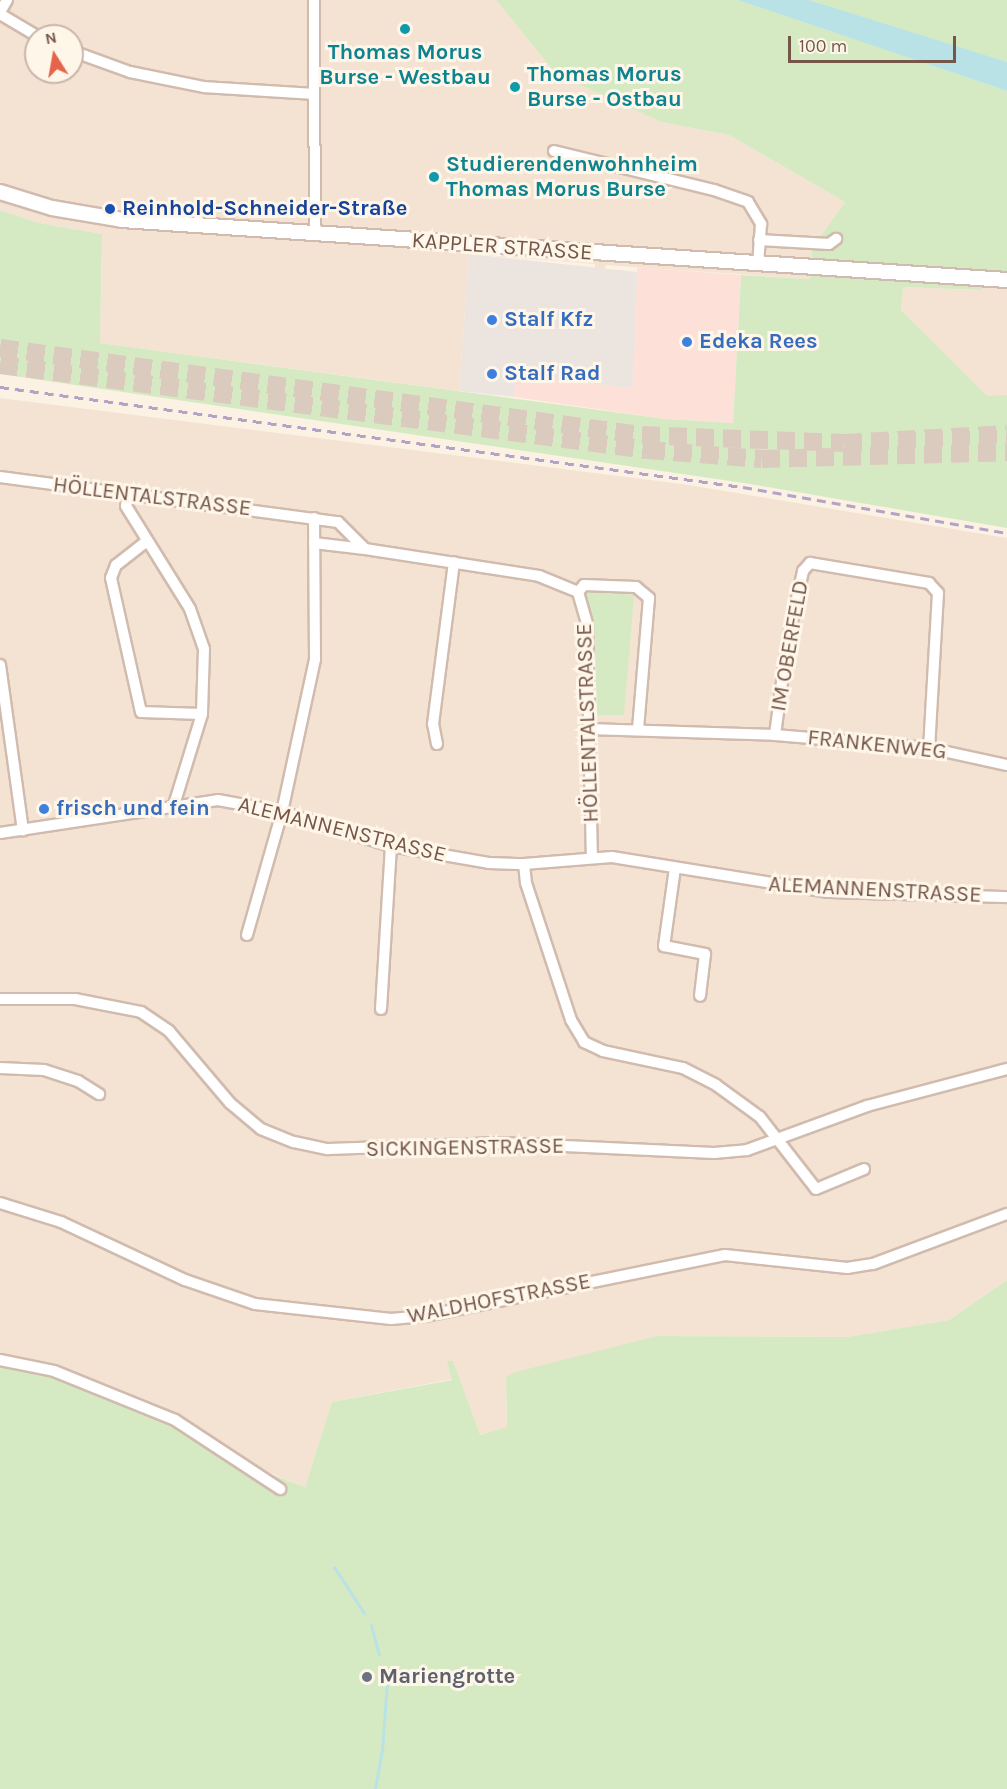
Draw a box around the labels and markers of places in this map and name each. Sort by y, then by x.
marker: Thomas Morus Burse - Westbau [398,22,412,36]
place label: Thomas Morus Burse - Westbau [319,39,491,90]
place label: Thomas Morus Burse - Ostbau [527,61,682,112]
marker: Thomas Morus Burse - Ostbau [508,80,522,94]
place label: Studierendenwohnheim Thomas Morus Burse [446,151,698,202]
marker: Studierendenwohnheim Thomas Morus Burse [427,170,441,184]
place label: Reinhold-Schneider-Straße [122,196,407,222]
marker: Reinhold-Schneider-Straße [103,202,117,216]
place label: Stalf Kfz [504,307,593,333]
marker: Stalf Kfz [485,313,499,327]
place label: Edeka Rees [699,329,818,355]
marker: Edeka Rees [680,335,694,349]
place label: Stalf Rad [504,361,600,387]
marker: Stalf Rad [485,367,499,381]
place label: frisch und fein [56,796,210,822]
marker: frisch und fein [37,802,51,816]
place label: Mariengrotte [379,1664,515,1690]
marker: Mariengrotte [360,1670,374,1684]

